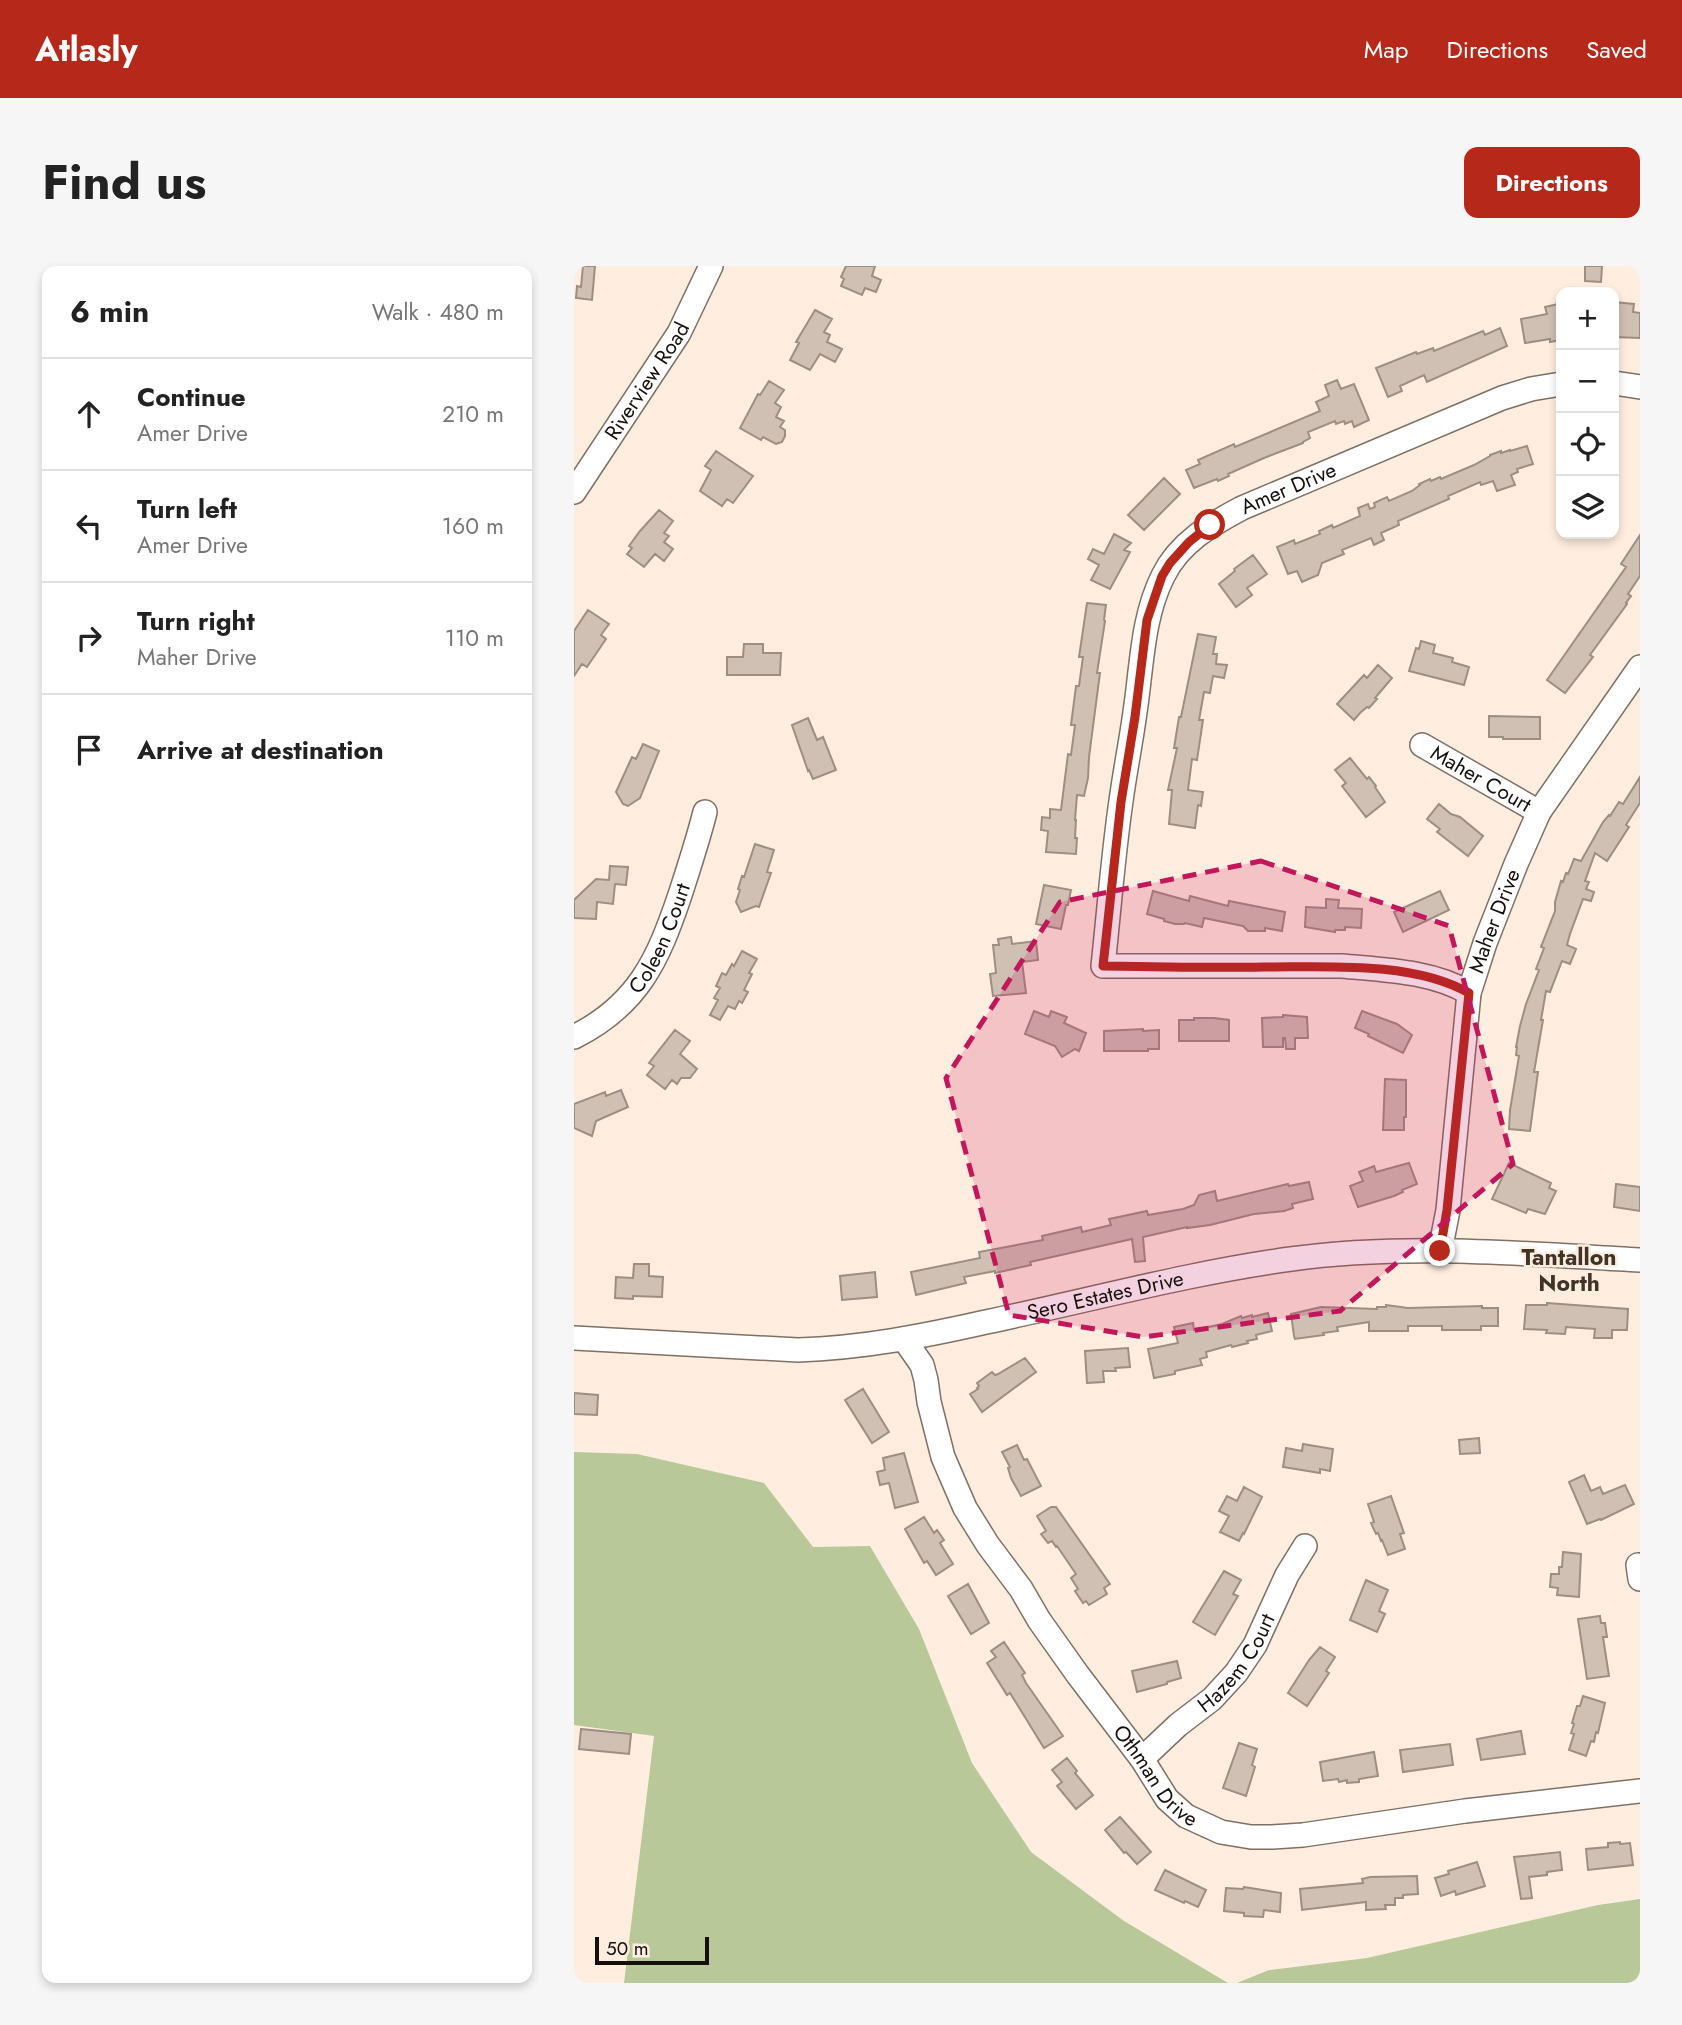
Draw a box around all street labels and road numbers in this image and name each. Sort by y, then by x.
street label: Riverview Road [597,317,697,446]
street label: Amer Drive [1236,455,1341,522]
street label: Maher Court [1425,738,1537,820]
street label: Maher Drive [1461,864,1528,977]
street label: Coleen Court [621,879,698,1000]
street label: Sero Estates Drive [1024,1263,1187,1328]
street label: Hazem Court [1191,1609,1282,1720]
street label: Othman Drive [1106,1718,1202,1834]

